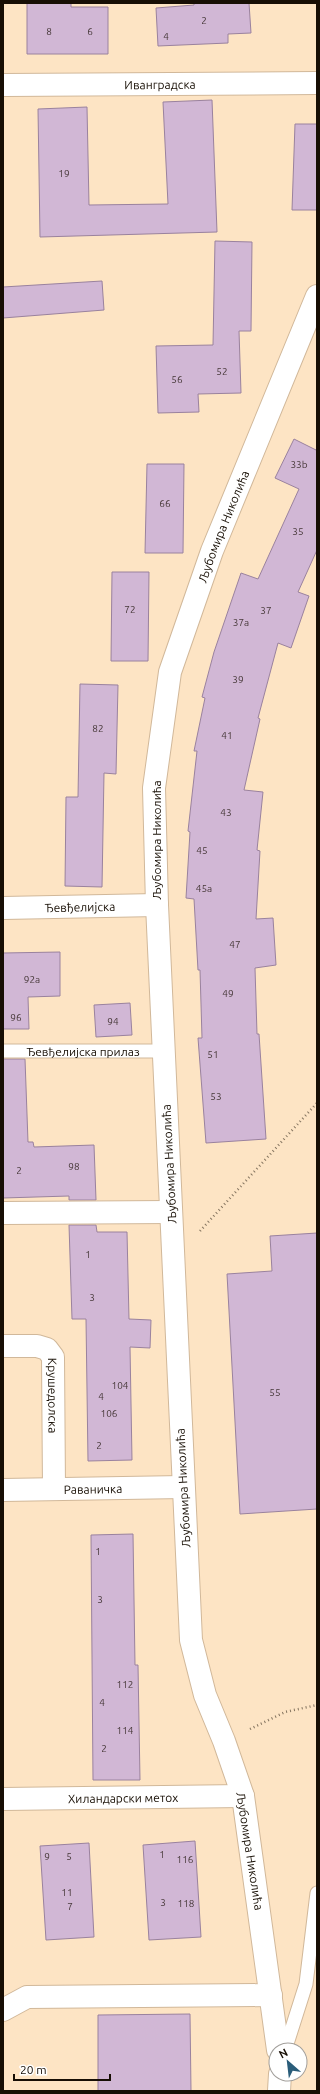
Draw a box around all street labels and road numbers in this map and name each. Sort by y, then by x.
street label: Иванградска [124,77,196,91]
street label: Љубомира Николића [195,468,251,584]
street label: Љубомира Николића [150,780,163,900]
street label: Ђевђелијска [45,899,115,914]
street label: Ђевђелијска прилаз [26,1045,140,1058]
street label: Љубомира Николића [159,1104,179,1224]
street label: Крушедолска [47,1358,60,1433]
street label: Љубомира Николића [173,1428,193,1548]
street label: Раваничка [63,1482,122,1495]
street label: Хиландарски метох [68,1790,178,1805]
street label: Љубомира Николића [234,1791,266,1911]

